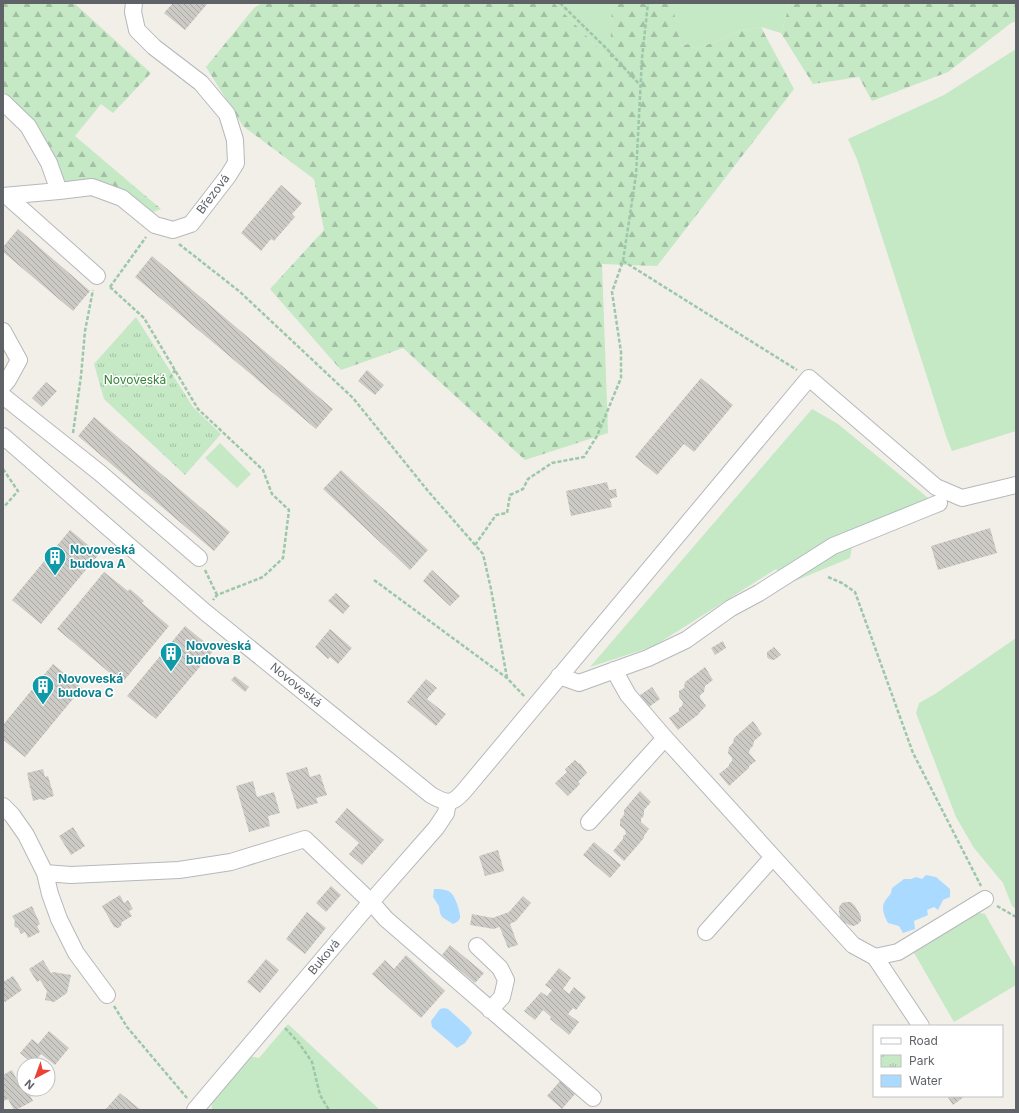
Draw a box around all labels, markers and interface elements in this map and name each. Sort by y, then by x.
street label: Březová [193,171,232,217]
park label: Novoveská [104,372,166,387]
place label: Novoveská budova A [70,542,135,571]
building icon: Novoveská budova A [42,544,68,577]
place label: Novoveská budova B [186,638,251,667]
building icon: Novoveská budova B [158,640,184,673]
street label: Novoveská [267,659,325,710]
place label: Novoveská budova C [58,671,123,700]
building icon: Novoveská budova C [30,673,56,706]
street label: Buková [304,936,343,977]
legend [873,1025,1003,1097]
text: Road [909,1033,938,1048]
text: Park [909,1053,935,1068]
north arrow [16,1057,56,1097]
text: Water [909,1073,943,1088]
text: N [22,1077,37,1093]

